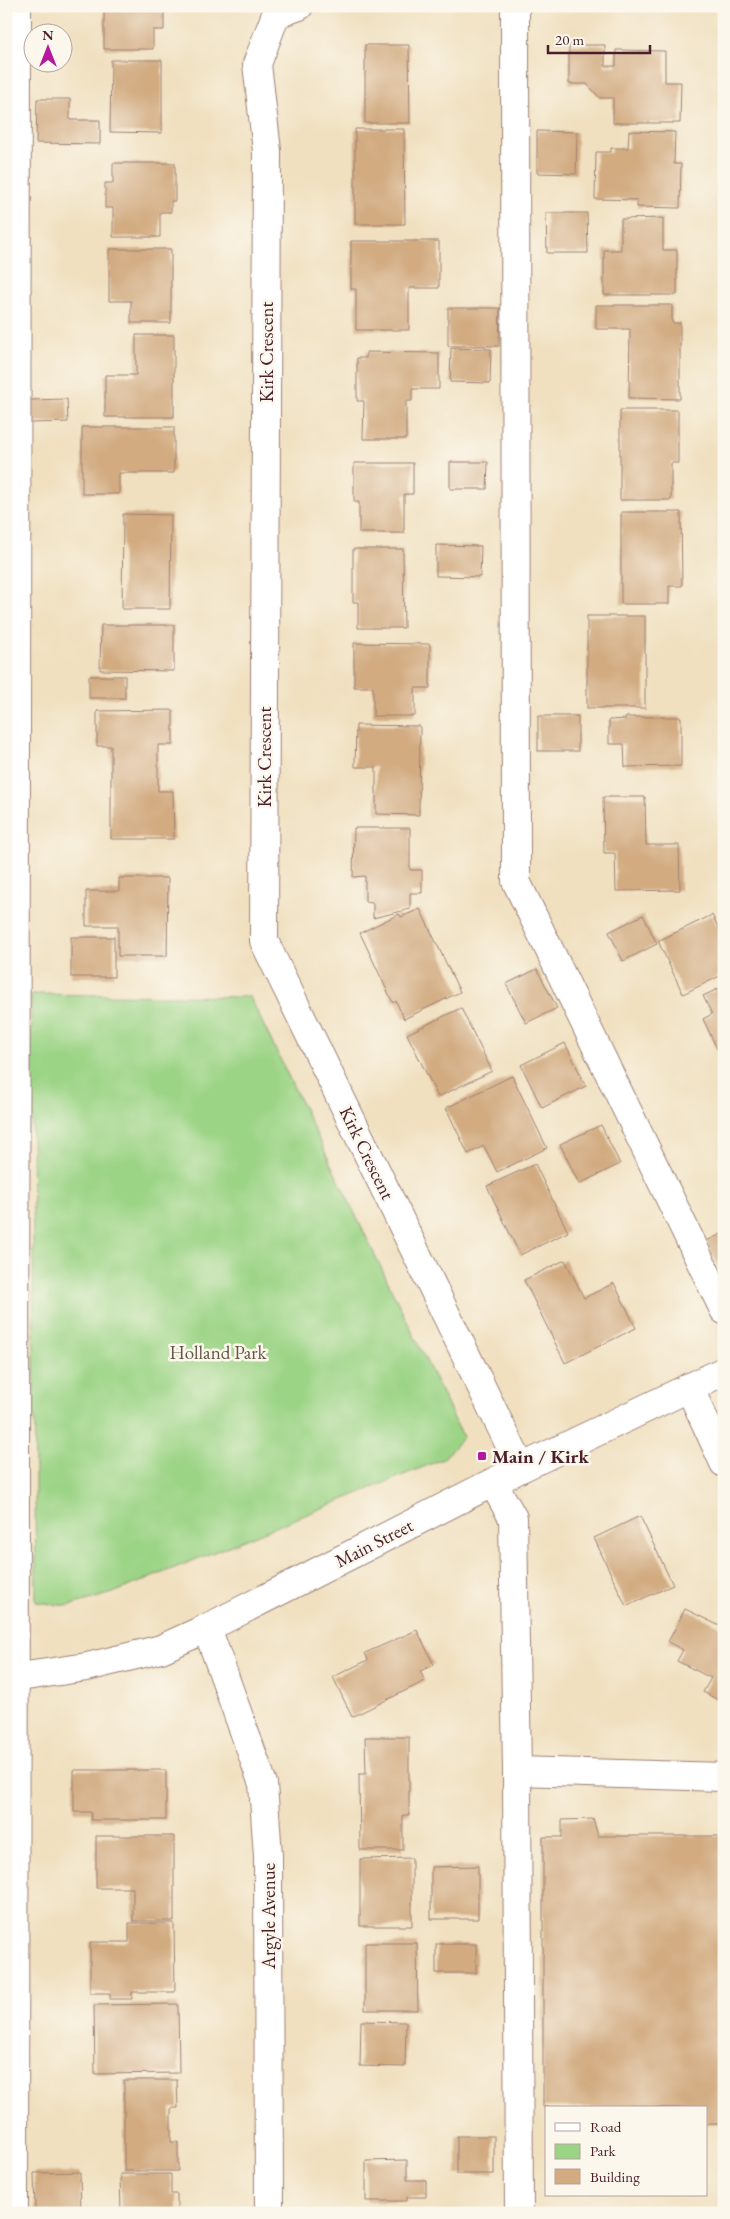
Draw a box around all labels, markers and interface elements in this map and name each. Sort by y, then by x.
north arrow [22,22,72,72]
scale bar [548,22,650,54]
text: N [42,26,54,44]
text: 20 m [555,30,584,49]
street label: Kirk Crescent [254,302,279,402]
street label: Kirk Crescent [252,707,277,807]
street label: Kirk Crescent [334,1102,400,1204]
park label: Holland Park [169,1340,268,1365]
place label: Main / Kirk [492,1444,589,1469]
marker: Main / Kirk [476,1450,488,1462]
street label: Main Street [331,1513,417,1573]
street label: Argyle Avenue [256,1863,281,1970]
legend [545,2106,708,2196]
text: Road [590,2117,622,2136]
text: Park [590,2141,617,2160]
text: Building [590,2167,640,2186]

